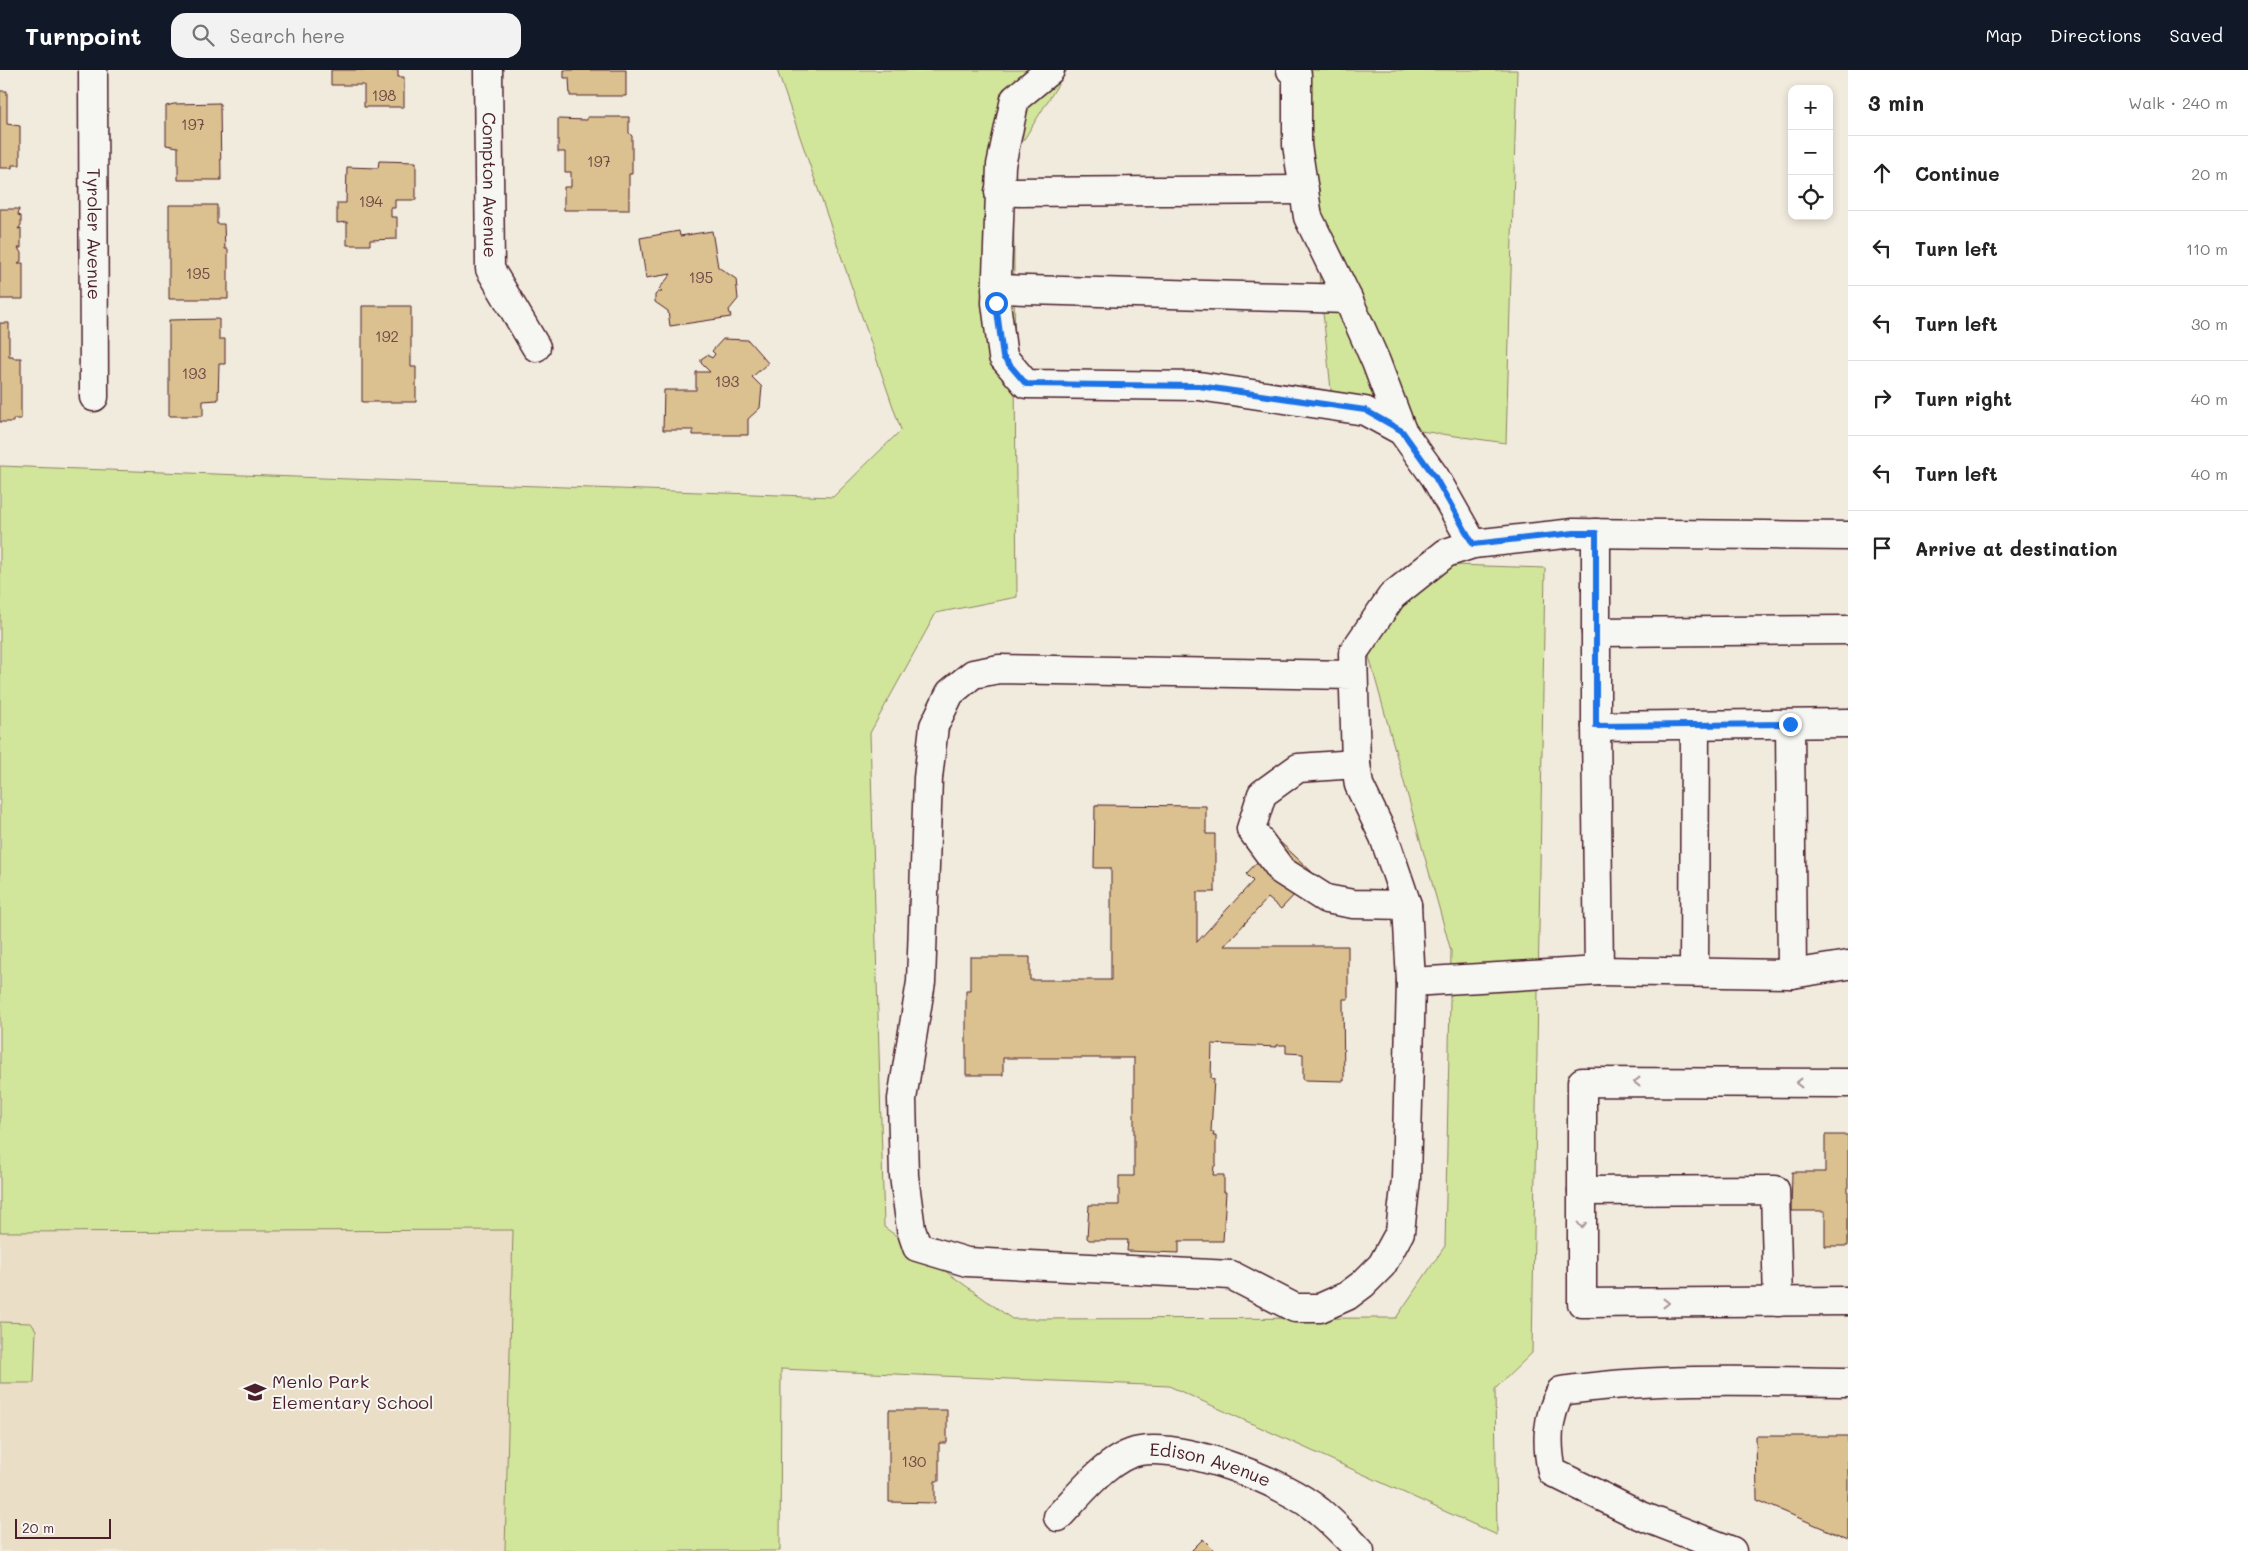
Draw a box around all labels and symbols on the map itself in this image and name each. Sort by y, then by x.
house number: 198 [372,85,396,105]
street label: Compton Avenue [477,112,503,258]
house number: 197 [181,114,205,134]
house number: 197 [587,151,611,171]
street label: Tyroler Avenue [82,168,107,300]
house number: 194 [359,191,383,211]
house number: 195 [186,263,210,283]
house number: 195 [689,267,713,287]
route start [985,292,1008,315]
house number: 192 [375,326,399,346]
house number: 193 [182,363,206,383]
house number: 193 [715,371,739,391]
route end [1779,713,1802,736]
one-way arrow [1633,1077,1640,1087]
one-way arrow [1795,1078,1803,1088]
one-way arrow [1577,1222,1587,1229]
one-way arrow [1662,1298,1670,1308]
place label: Menlo Park Elementary School [272,1369,434,1414]
school or university icon: Menlo Park Elementary School [242,1379,268,1405]
street label: Edison Avenue [1149,1437,1275,1492]
house number: 130 [902,1451,926,1471]
scale bar [15,1516,111,1539]

